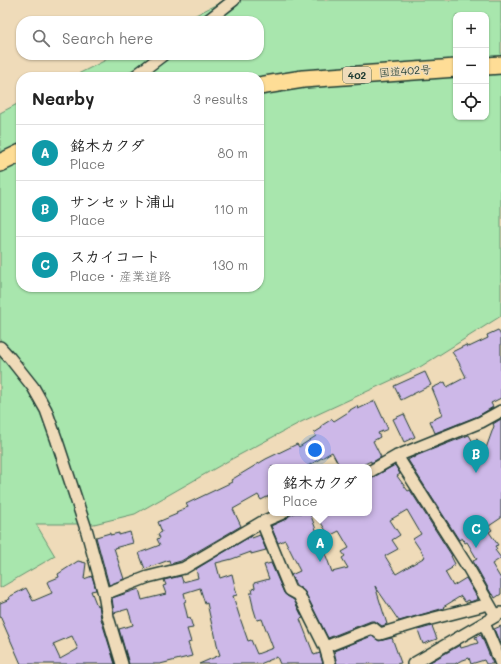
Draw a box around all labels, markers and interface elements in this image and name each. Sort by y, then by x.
map controls [453,12,489,120]
button: + [453,12,489,48]
search box [16,16,264,60]
icon: search [30,27,52,49]
text: Search here [62,28,153,48]
button: − [453,48,489,84]
street label: 国道402号 [378,61,432,80]
road number: 402 [343,67,371,83]
button: locate [453,84,489,120]
text: Nearby [32,87,94,109]
text: 3 results [193,90,248,107]
text: 銘木カクダ [70,135,145,155]
text: A [40,144,50,161]
text: 80 m [218,144,248,161]
text: Place [70,155,105,172]
text: サンセット浦山 [70,191,176,211]
text: B [41,200,49,217]
text: 110 m [214,200,248,217]
text: Place [70,211,105,228]
text: スカイコート [70,246,160,266]
text: C [40,256,50,273]
text: 130 m [212,256,248,273]
text: Place · 産業道路 [70,267,171,284]
your location [305,440,325,460]
pin: B [463,440,489,473]
popup [268,464,372,516]
text: 銘木カクダ [283,472,357,492]
text: Place [283,492,318,509]
pin: C [463,515,489,548]
pin: A [307,529,333,562]

